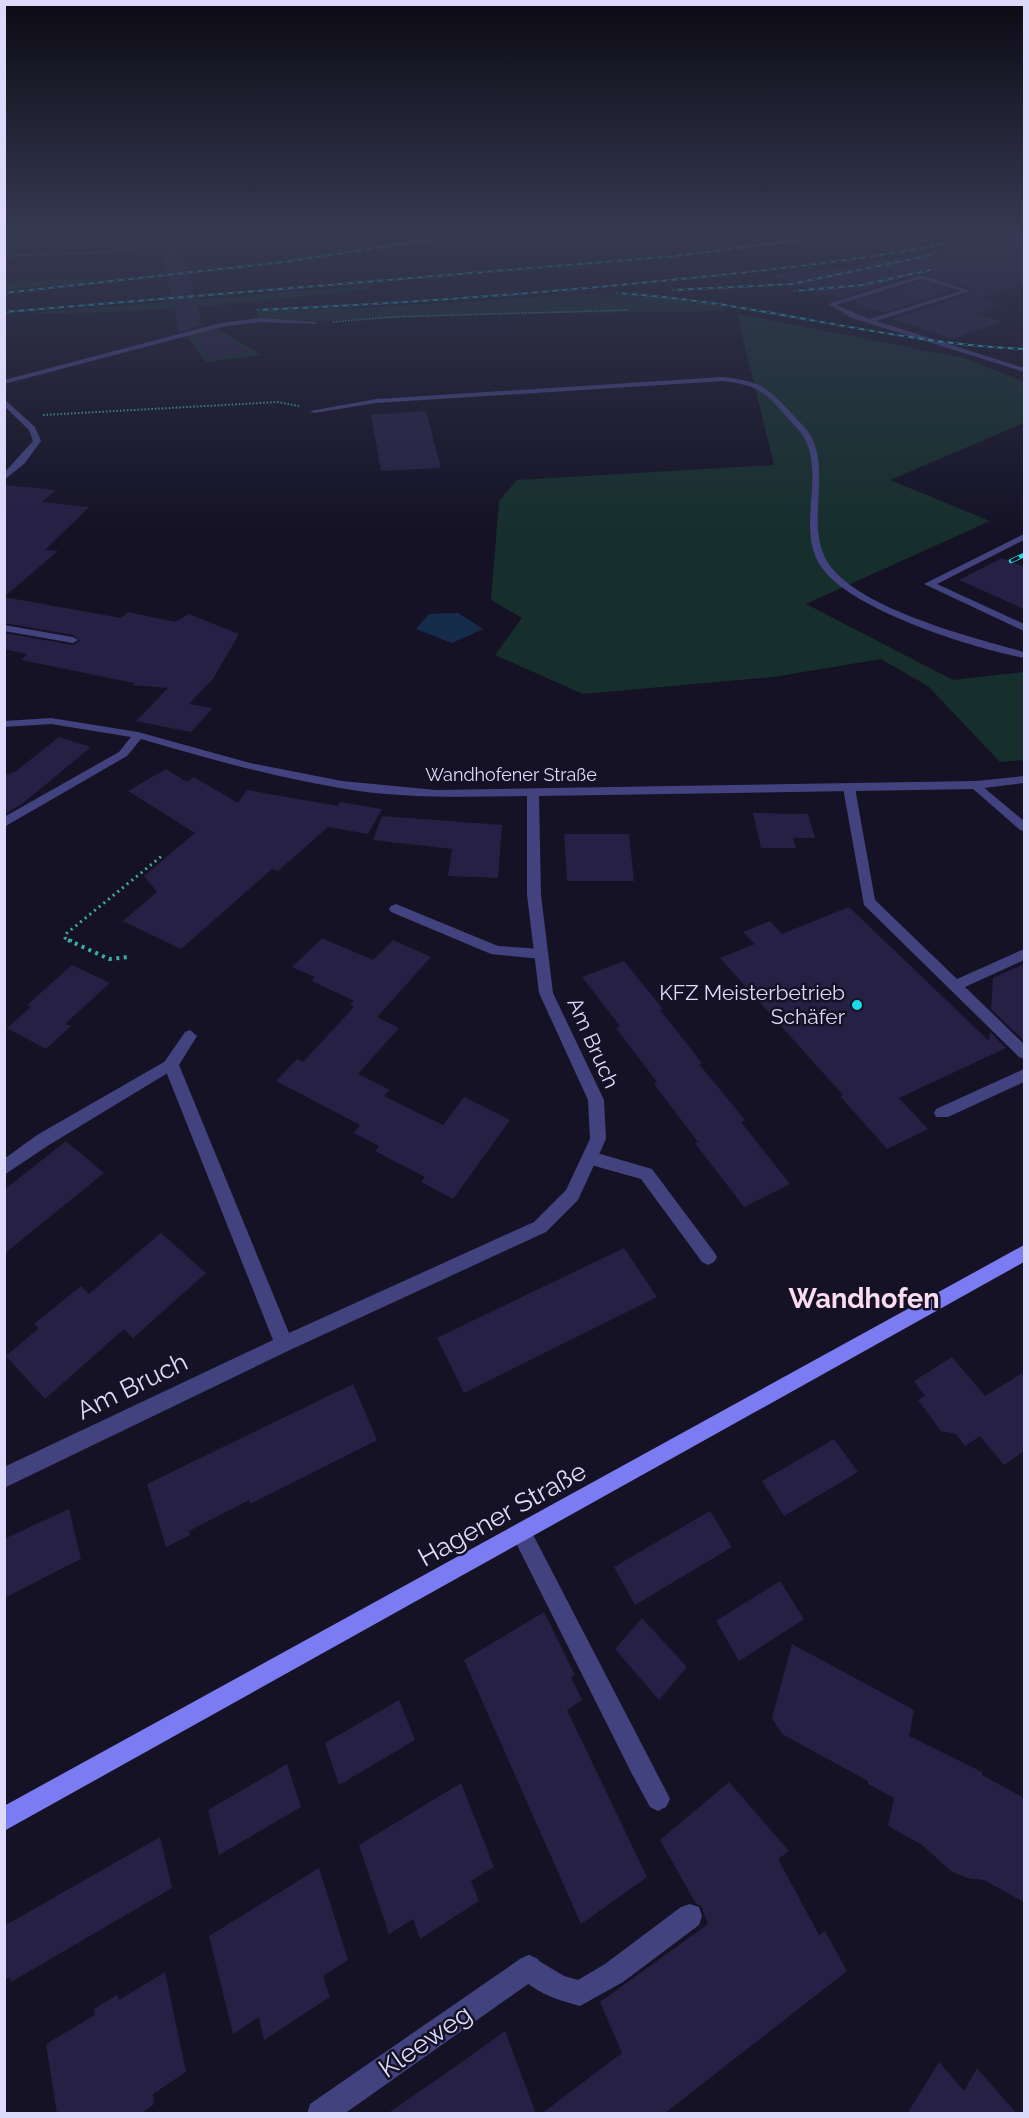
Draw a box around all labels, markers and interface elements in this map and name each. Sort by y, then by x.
street label: Wandhofener Straße [425,764,597,785]
place label: KFZ Meisterbetrieb Schäfer [659,980,846,1029]
street label: Am Bruch [562,994,624,1092]
marker: KFZ Meisterbetrieb Schäfer [850,998,864,1012]
district label: Wandhofen [789,1283,939,1314]
street label: Am Bruch [72,1346,192,1426]
street label: Hagener Straße [413,1455,591,1573]
street label: Kleeweg [373,1998,477,2084]

